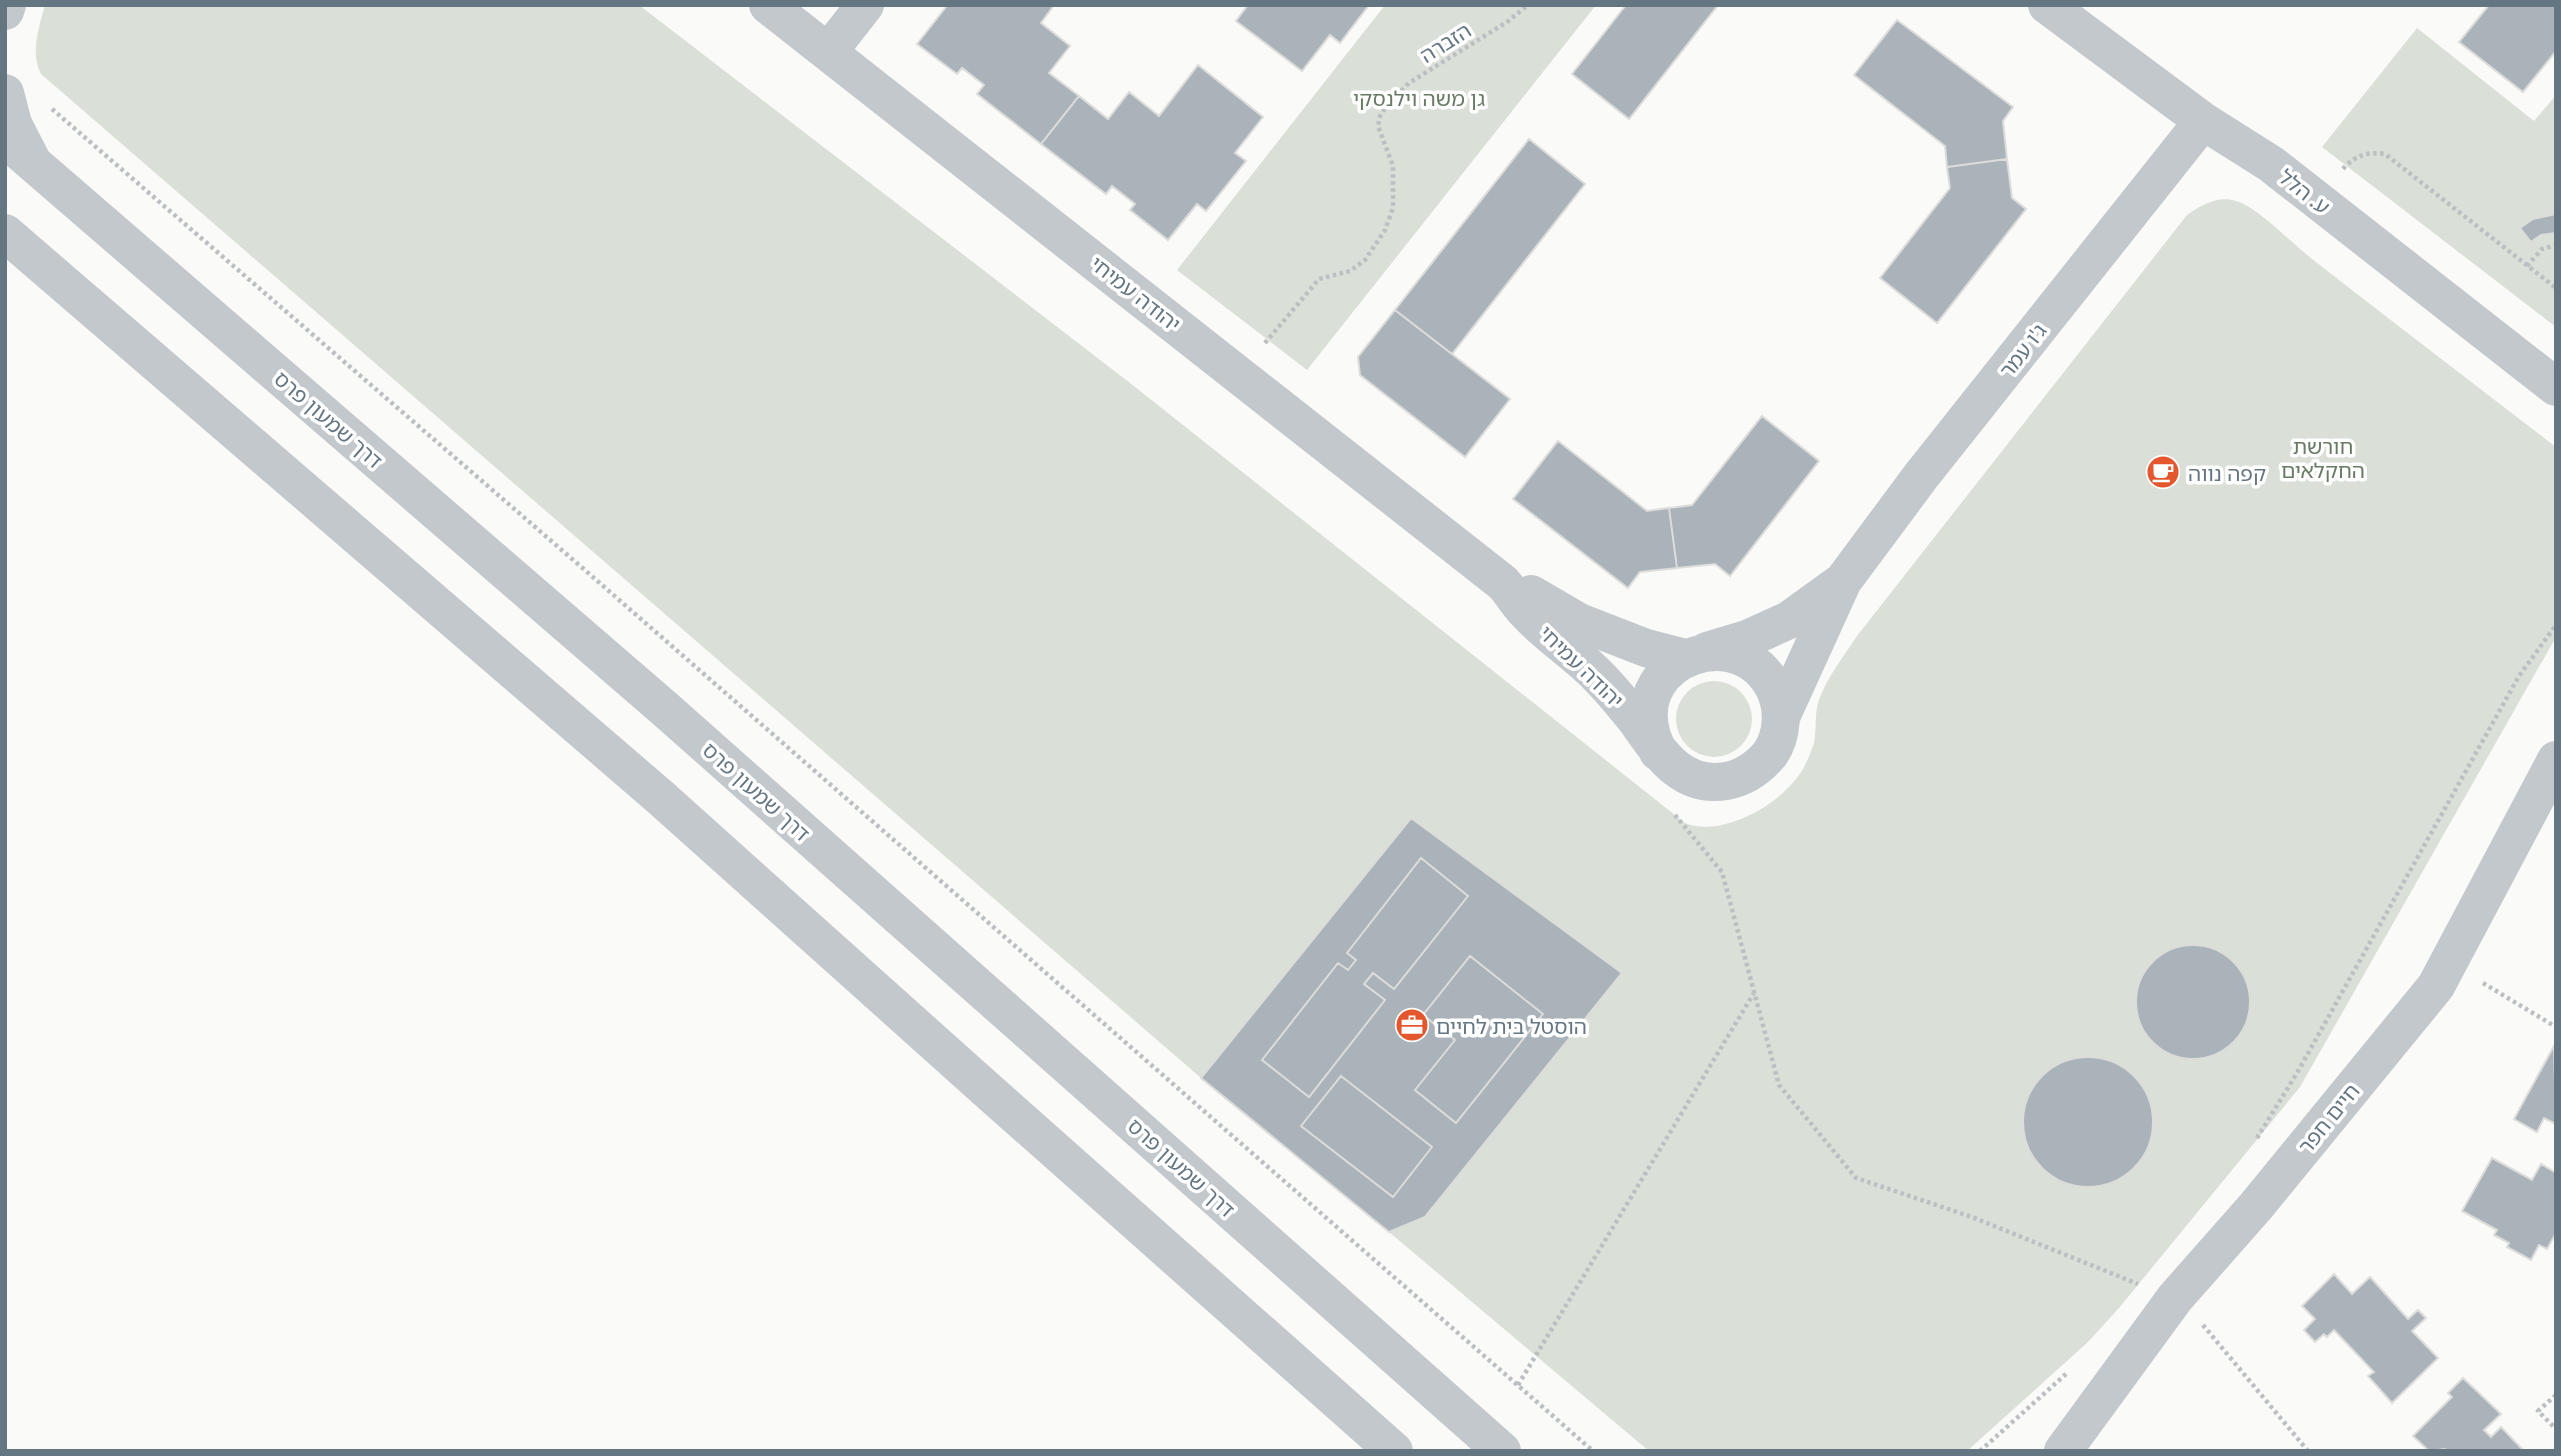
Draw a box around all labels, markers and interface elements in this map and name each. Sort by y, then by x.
street label: הזברה [1415,17,1475,67]
park label: גן משה וילנסקי [1353,85,1485,110]
street label: ע. הלל [2274,163,2336,219]
street label: יהודה עמיחי [1086,250,1186,336]
street label: ג'ו עמר [1993,318,2051,382]
street label: דרך שמעון פרס [270,365,388,473]
park label: חורשת החקלאים [2281,433,2365,482]
cafe icon: קפה נווה [2144,453,2182,491]
place label: קפה נווה [2188,460,2266,485]
street label: יהודה עמיחי [1535,620,1629,712]
street label: דרך שמעון פרס [698,736,816,846]
office icon: הוסטל בית לחיים [1393,1006,1431,1044]
place label: הוסטל בית לחיים [1436,1013,1587,1038]
street label: חיים חפר [2292,1078,2364,1158]
street label: דרך שמעון פרס [1123,1112,1241,1222]

